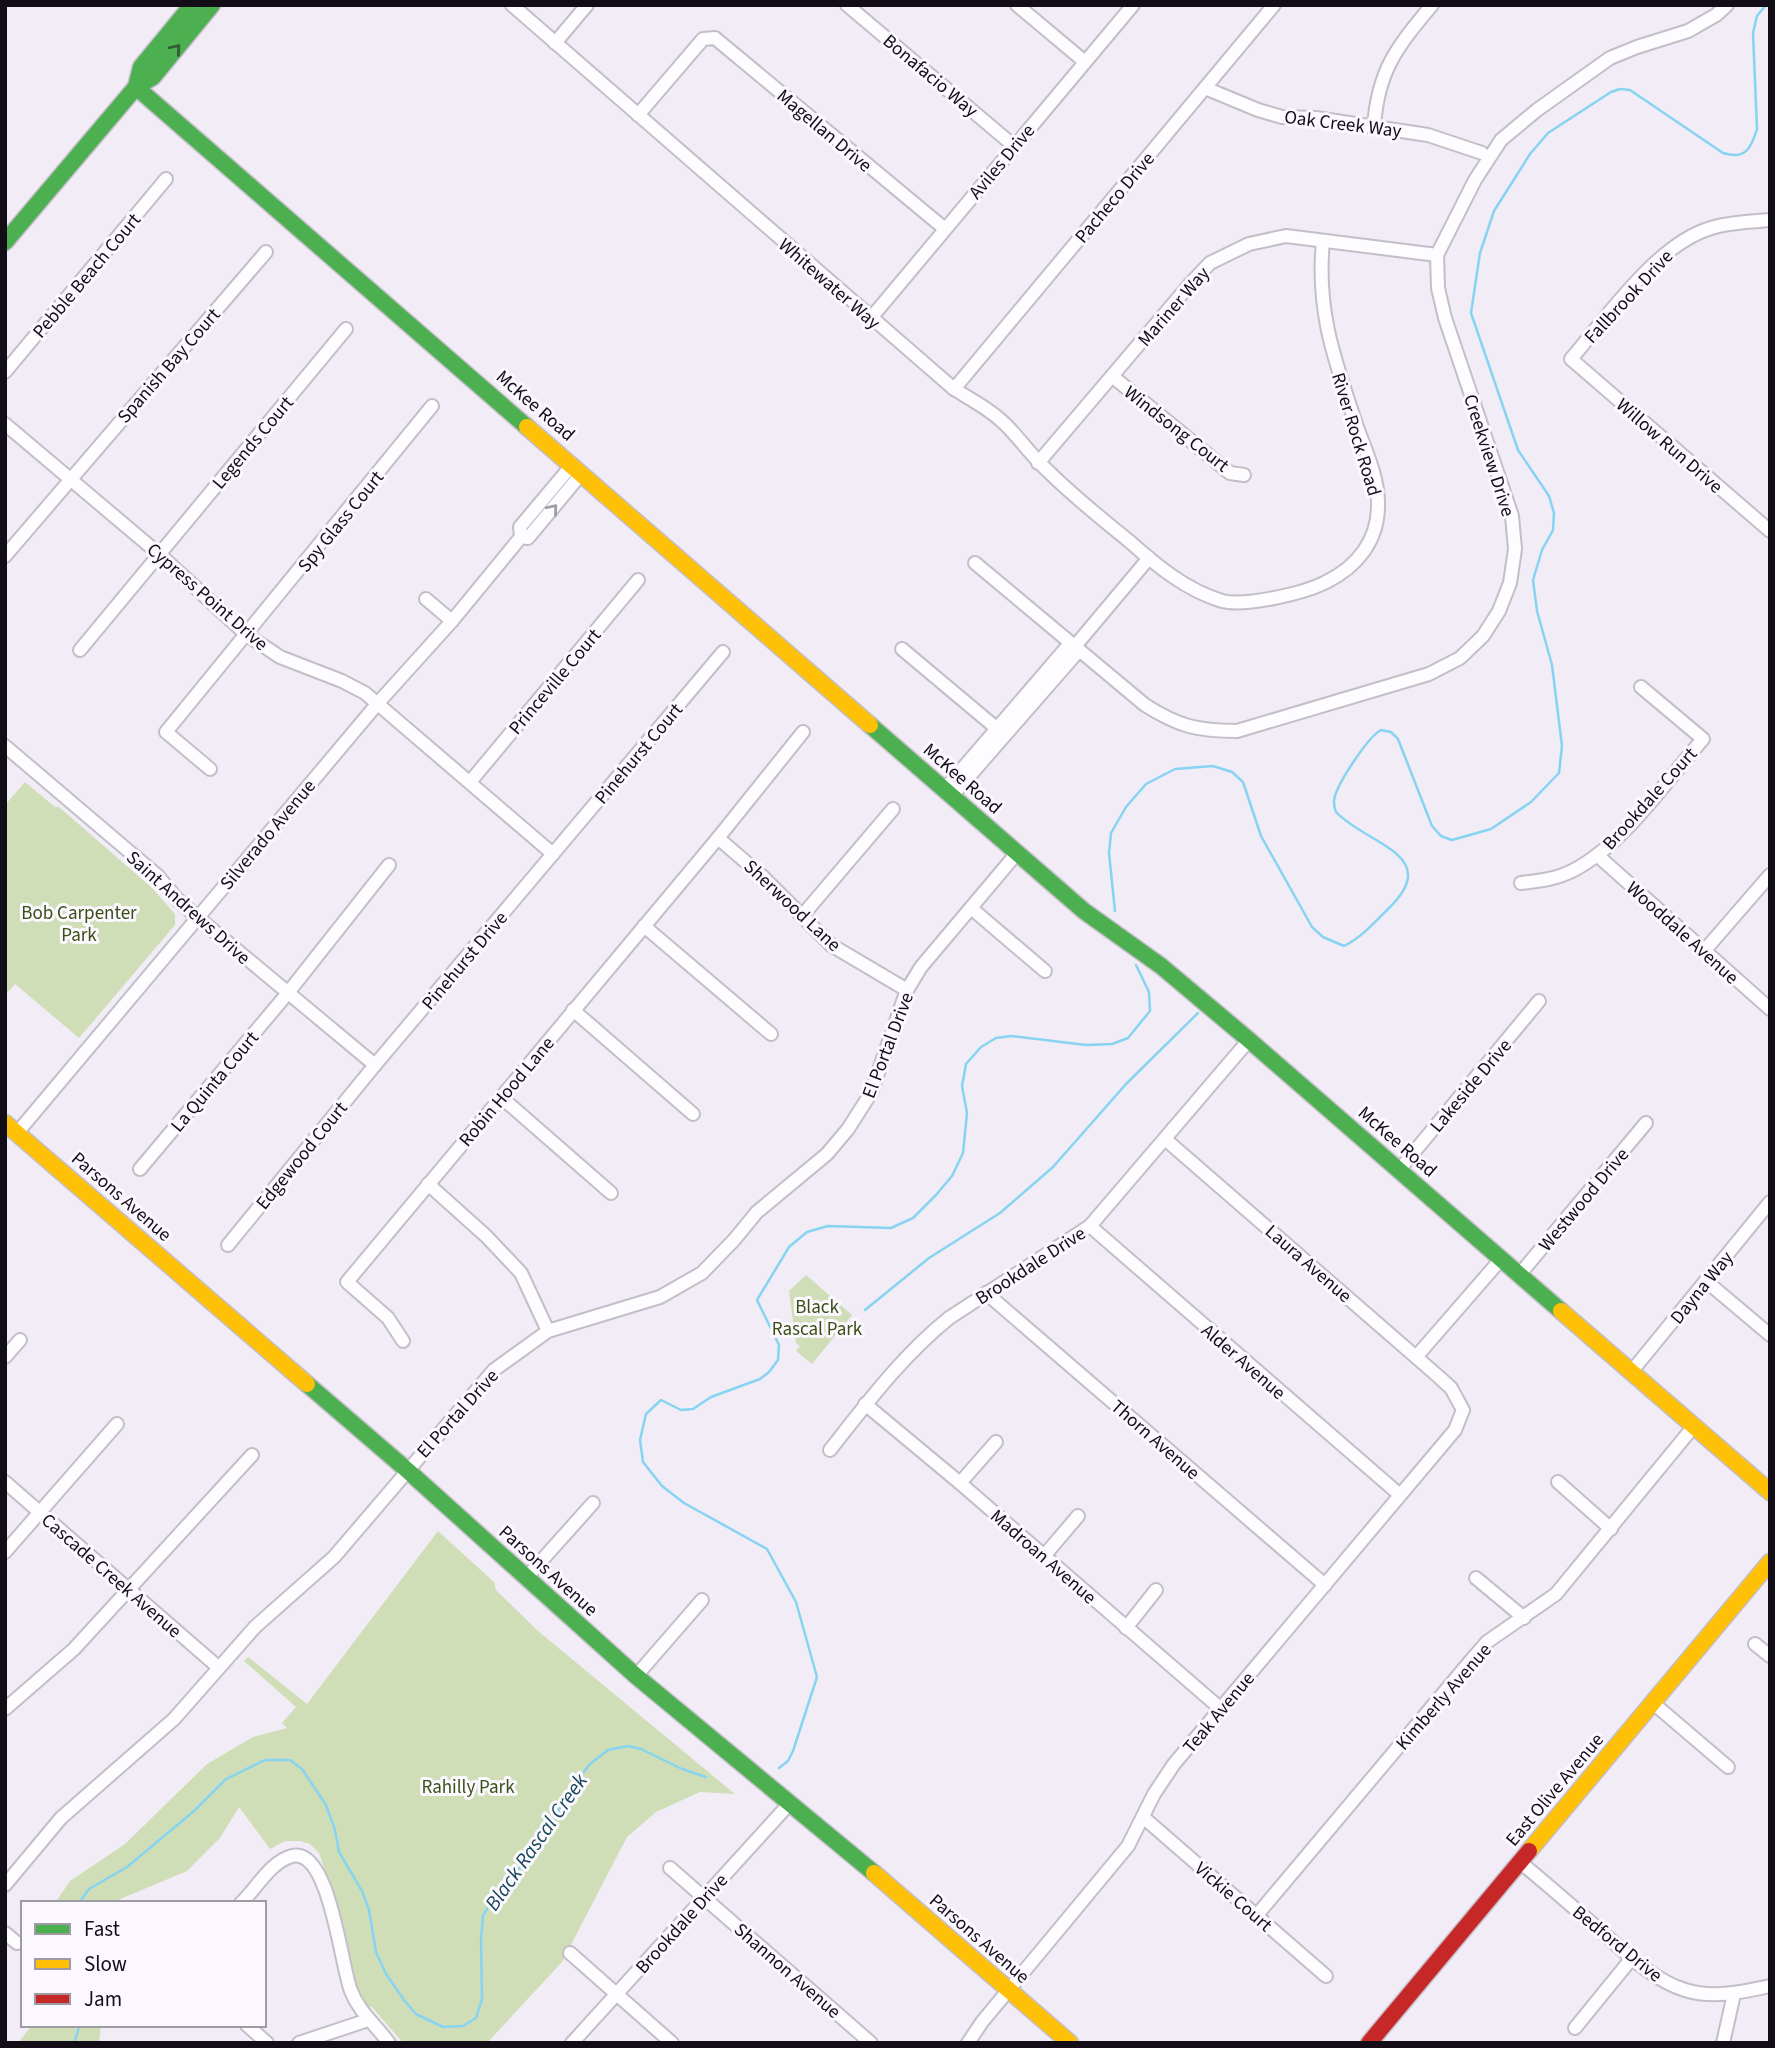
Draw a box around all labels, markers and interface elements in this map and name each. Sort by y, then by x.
street label: Bonafacio Way [877,28,984,124]
one-way arrow [168,44,181,56]
street label: Magellan Drive [771,83,877,179]
street label: Oak Creek Way [1283,104,1403,145]
street label: Aviles Drive [963,118,1042,205]
street label: Pacheco Drive [1069,147,1161,249]
street label: Pebble Beach Court [27,207,148,344]
street label: Whitewater Way [772,232,886,336]
street label: Fallbrook Drive [1578,244,1680,350]
street label: Mariner Way [1132,261,1217,353]
street label: Spanish Bay Court [111,302,227,430]
street label: McKee Road [490,364,580,448]
street label: River Rock Road [1324,369,1387,499]
street label: Windsong Court [1118,379,1235,479]
street label: Legends Court [206,390,301,495]
street label: Creekview Drive [1456,391,1521,520]
street label: Willow Run Drive [1610,392,1728,500]
street label: Spy Glass Court [292,465,391,578]
one-way arrow [545,504,557,517]
street label: Cypress Point Drive [141,537,273,657]
street label: Princeville Court [503,623,608,741]
street label: Pinehurst Court [589,697,690,810]
street label: McKee Road [917,737,1007,821]
street label: Brookdale Court [1597,741,1704,856]
street label: Silverado Avenue [214,774,322,896]
street label: Saint Andrews Drive [120,845,256,971]
street label: Sherwood Lane [737,854,847,958]
street label: Wooddale Avenue [1620,875,1744,991]
park label: Bob Carpenter Park [21,900,137,949]
street label: Pinehurst Drive [416,906,515,1016]
street label: El Portal Drive [856,989,921,1102]
street label: La Quinta Court [165,1025,266,1138]
street label: Robin Hood Lane [453,1031,561,1153]
street label: Lakeside Drive [1424,1033,1518,1139]
street label: Edgewood Court [250,1096,355,1216]
street label: McKee Road [1352,1100,1442,1184]
street label: Westwood Drive [1533,1142,1636,1258]
street label: Parsons Avenue [65,1146,177,1248]
street label: Laura Avenue [1259,1219,1357,1309]
street label: Brookdale Drive [970,1220,1091,1312]
street label: Dayna Way [1664,1246,1740,1330]
park label: Black Rascal Park [772,1294,863,1343]
street label: Alder Avenue [1195,1318,1291,1406]
street label: El Portal Drive [411,1364,505,1464]
street label: Thorn Avenue [1105,1394,1205,1486]
street label: Madroan Avenue [984,1503,1102,1611]
street label: Cascade Creek Avenue [35,1508,187,1645]
street label: Parsons Avenue [493,1519,603,1623]
street label: Kimberly Avenue [1390,1638,1498,1756]
street label: Teak Avenue [1177,1666,1261,1760]
street label: East Olive Avenue [1500,1728,1611,1852]
water label: Black Rascal Creek [478,1767,595,1917]
park label: Rahilly Park [421,1774,515,1801]
street label: Vickie Court [1188,1856,1278,1939]
street label: Brookdale Drive [630,1868,735,1980]
street label: Parsons Avenue [923,1888,1035,1990]
street label: Bedford Drive [1566,1899,1668,1989]
legend [21,1901,266,2027]
text: Fast [84,1914,120,1944]
street label: Shannon Avenue [728,1917,846,2025]
text: Slow [84,1949,127,1979]
text: Jam [84,1984,122,2014]

